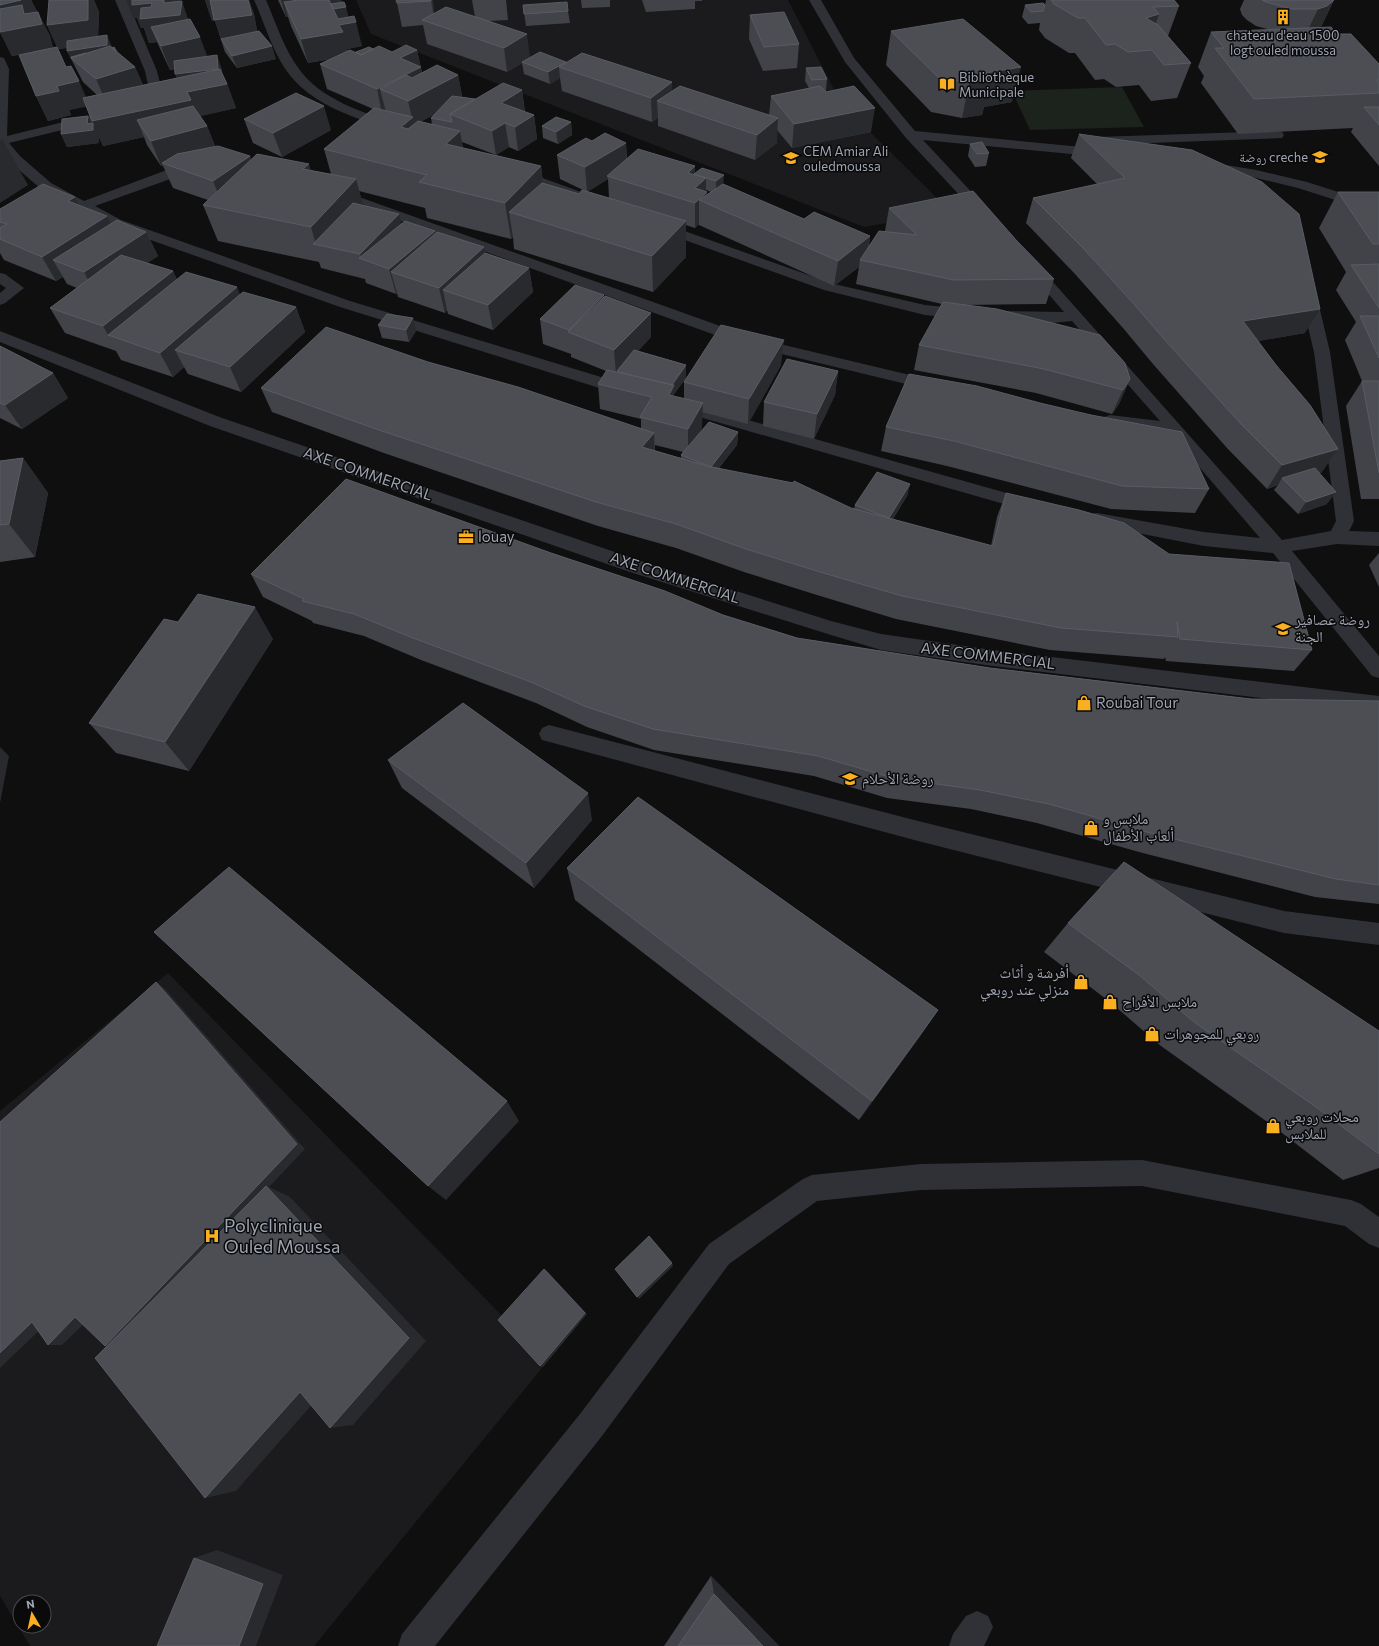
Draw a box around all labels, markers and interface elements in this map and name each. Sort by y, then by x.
building icon: chateau d'eau 1500 logt ouled moussa [1274,8,1292,26]
place label: chateau d'eau 1500 logt ouled moussa [1227,27,1339,58]
place label: Bibliothèque Municipale [959,69,1034,100]
library icon: Bibliothèque Municipale [938,75,956,93]
place label: CEM Amiar Ali ouledmoussa [803,143,888,174]
school or university icon: روضة creche [1311,148,1329,166]
school or university icon: CEM Amiar Ali ouledmoussa [782,149,800,167]
place label: روضة creche [1239,149,1308,166]
street label: AXE COMMERCIAL [301,443,436,504]
place label: louay [478,527,515,545]
office icon: louay [457,528,475,546]
street label: AXE COMMERCIAL [608,548,743,607]
place label: روضة عصافير الجنة [1294,610,1370,645]
school or university icon: روضة عصافير الجنة [1274,620,1292,638]
street label: AXE COMMERCIAL [920,638,1057,672]
place label: Roubai Tour [1096,693,1178,711]
shop icon: Roubai Tour [1075,694,1093,712]
place label: روضة الأحلام [862,769,934,789]
school or university icon: روضة الأحلام [841,770,859,788]
place label: ملابس و ألعاب الأطفال [1103,809,1174,846]
shop icon: ملابس و ألعاب الأطفال [1082,819,1100,837]
place label: أفرشة و أثاث منزلي عند روبعي [980,963,1069,1002]
shop icon: أفرشة و أثاث منزلي عند روبعي [1072,973,1090,991]
place label: ملابس الأفراح [1122,992,1197,1012]
shop icon: ملابس الأفراح [1101,993,1119,1011]
place label: روبعي للمجوهرات [1164,1024,1259,1046]
shop icon: روبعي للمجوهرات [1143,1025,1161,1043]
place label: محلات روبعي للملابس [1285,1107,1359,1144]
shop icon: محلات روبعي للملابس [1264,1117,1282,1135]
place label: Polyclinique Ouled Moussa [224,1214,340,1257]
hospital icon: Polyclinique Ouled Moussa [203,1227,221,1245]
north arrow [12,1594,52,1634]
text: N [25,1597,35,1611]

